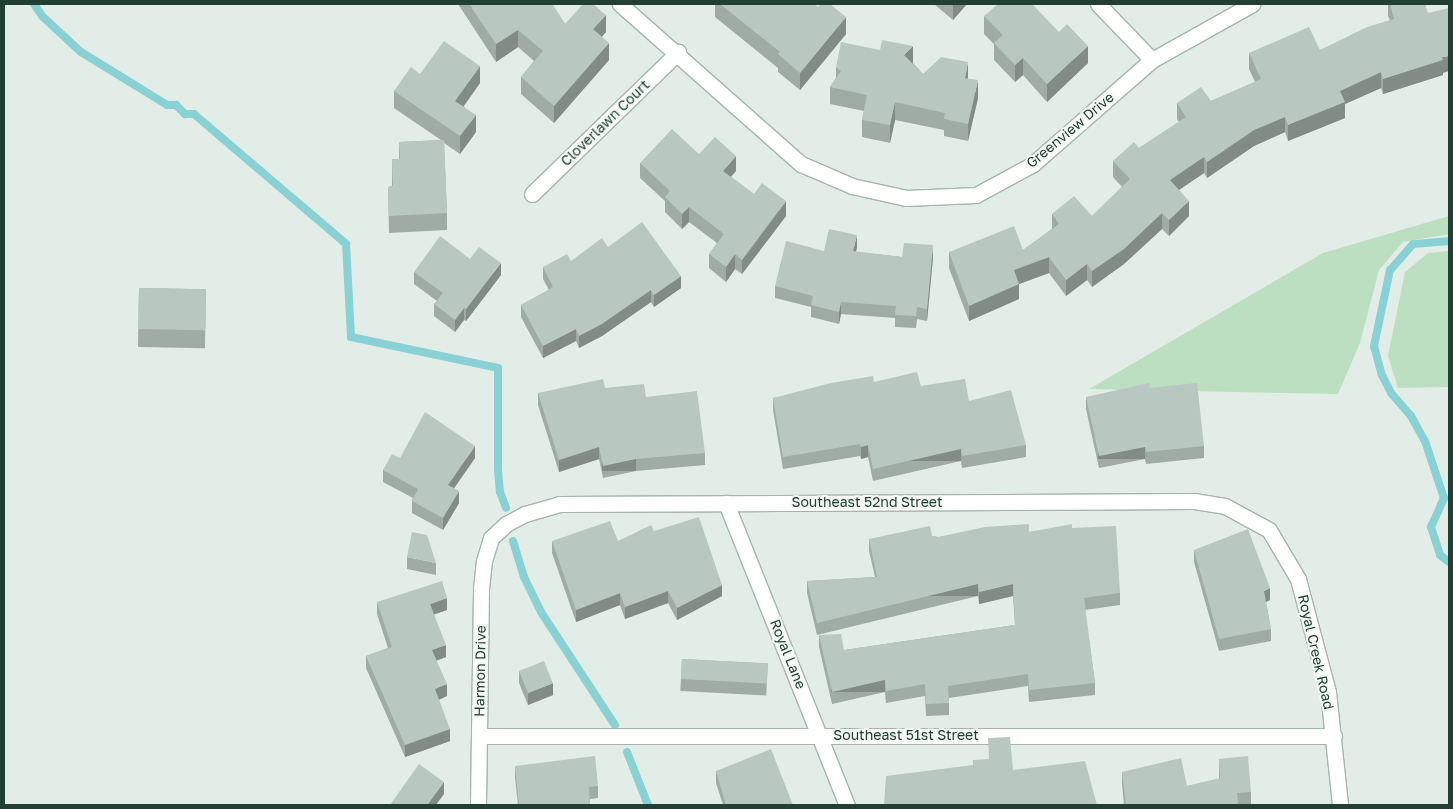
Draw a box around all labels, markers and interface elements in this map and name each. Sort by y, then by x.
street label: Cloverlawn Court [557,76,653,170]
street label: Greenview Drive [1023,89,1117,171]
street label: Southeast 52nd Street [792,494,942,510]
street label: Royal Creek Road [1295,593,1337,711]
street label: Royal Lane [766,617,810,691]
street label: Harmon Drive [471,625,489,717]
street label: Southeast 51st Street [833,727,979,743]

